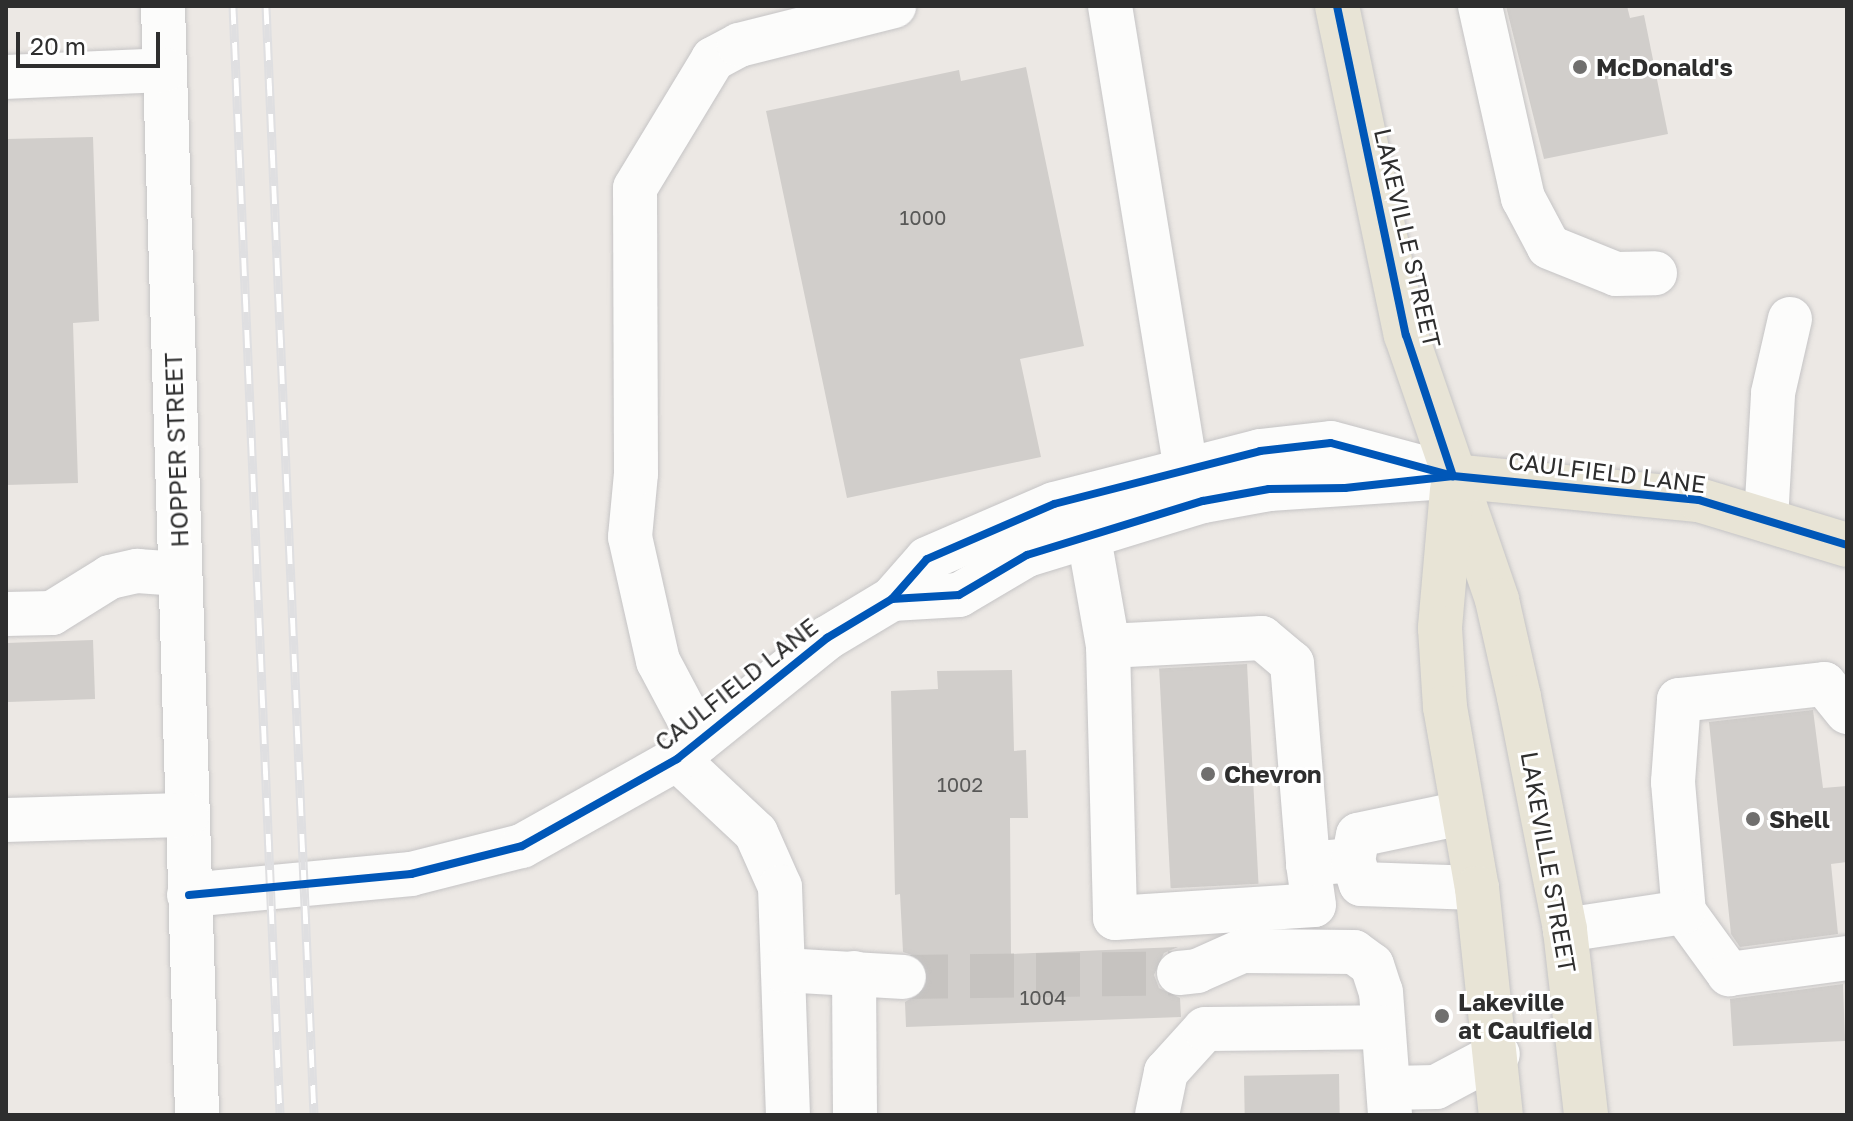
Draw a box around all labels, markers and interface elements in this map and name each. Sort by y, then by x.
scale bar [20,16,164,66]
text: 20 m [30,31,86,60]
place label: McDonald's [1596,53,1733,81]
marker: McDonald's [1571,58,1589,76]
street label: LAKEVILLE STREET [1369,126,1447,350]
house number: 1000 [900,205,946,229]
street label: HOPPER STREET [158,352,194,548]
street label: CAULFIELD LANE [1507,446,1707,498]
street label: CAULFIELD LANE [649,611,823,757]
street label: LAKEVILLE STREET [1515,749,1583,975]
place label: Chevron [1224,760,1322,788]
marker: Chevron [1199,765,1217,783]
house number: 1002 [937,772,983,796]
place label: Shell [1769,805,1830,833]
marker: Shell [1744,810,1762,828]
house number: 1004 [1020,985,1066,1009]
place label: Lakeville at Caulfield [1458,988,1593,1044]
marker: Lakeville at Caulfield [1433,1007,1451,1025]

